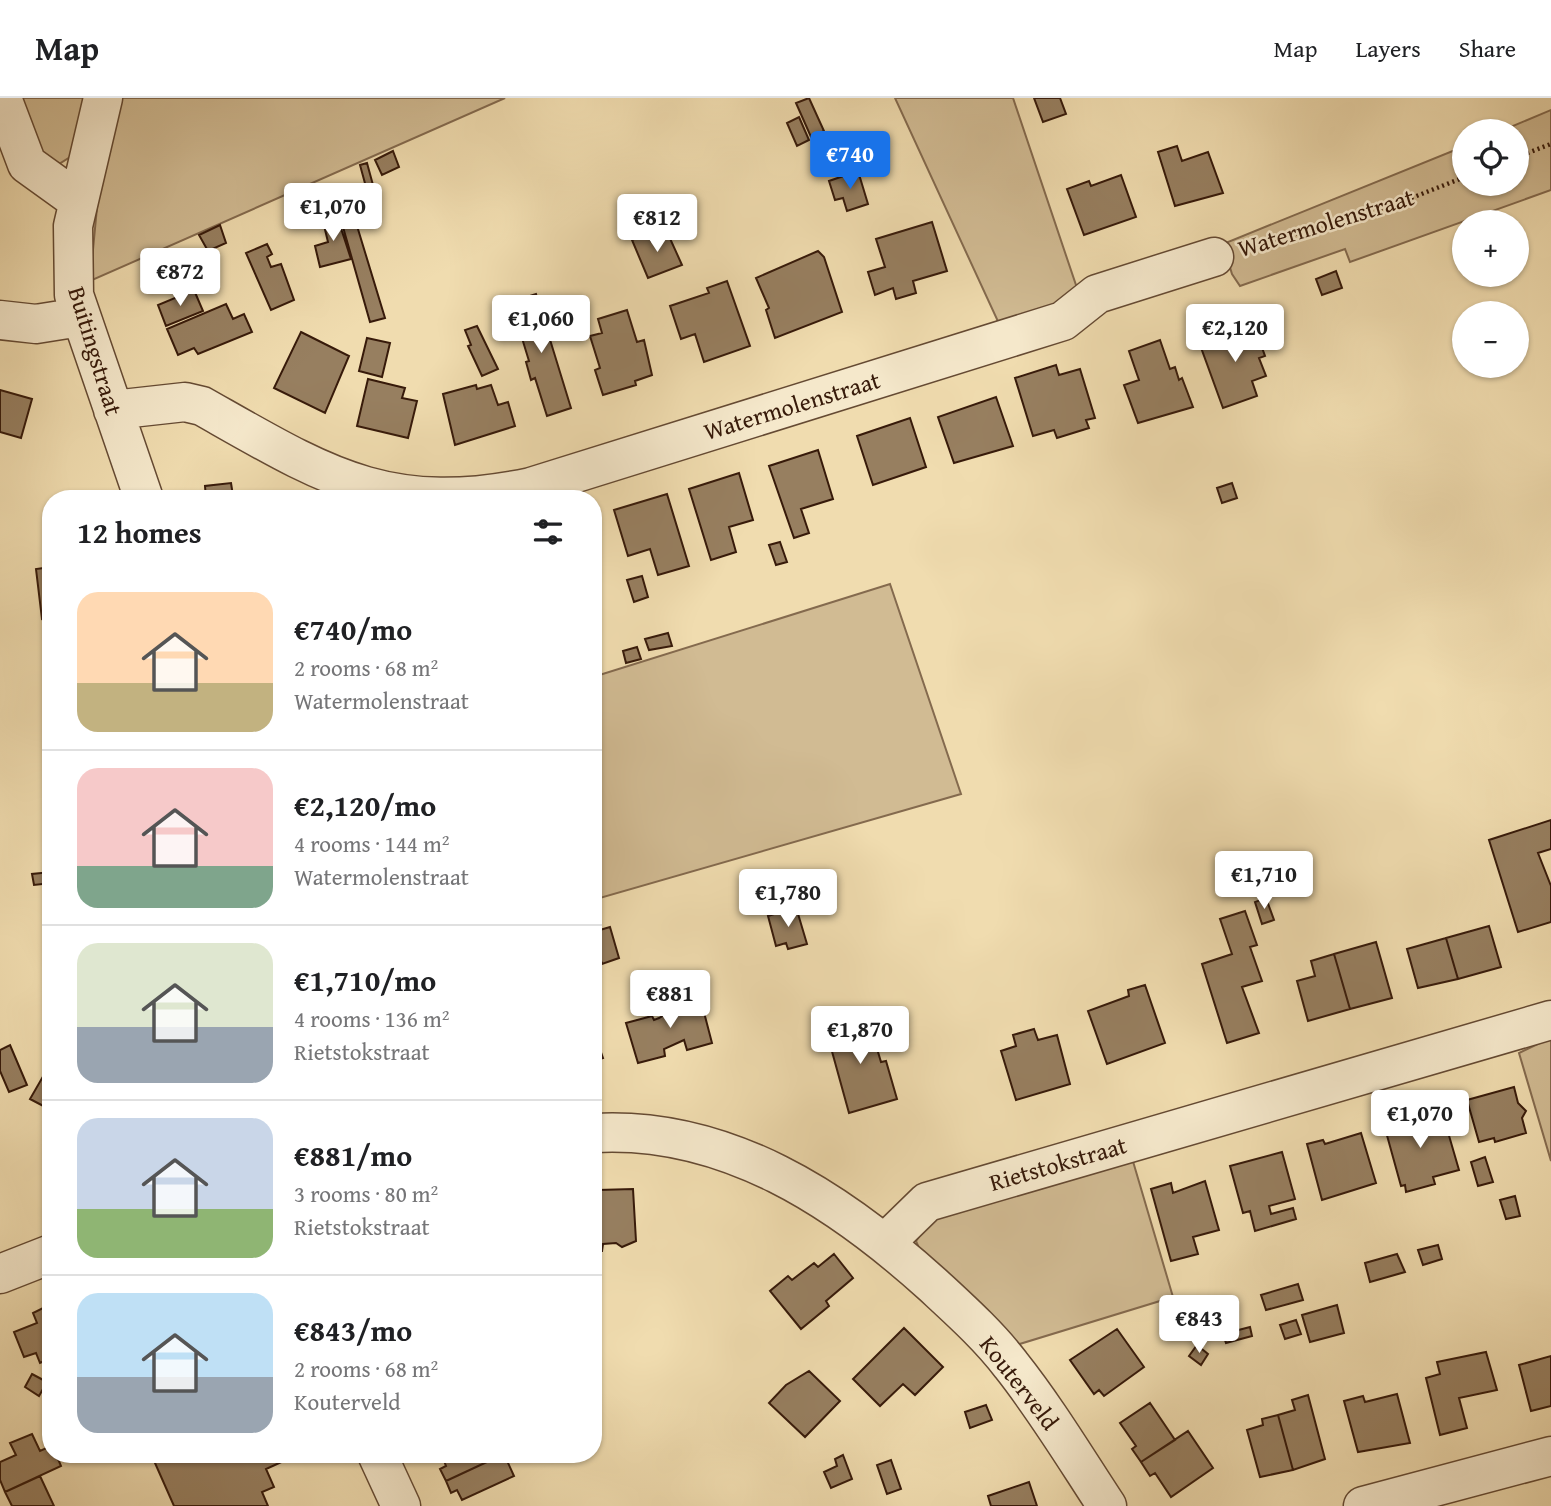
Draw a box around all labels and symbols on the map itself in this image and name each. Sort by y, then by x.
pin: €740 [809,132,891,191]
street label: Watermolenstraat [1233,179,1419,266]
pin: €1,070 [276,184,390,243]
pin: €812 [616,194,698,254]
pin: €872 [139,248,221,308]
street label: Buitingstraat [59,282,132,420]
pin: €1,060 [484,296,598,355]
pin: €2,120 [1178,304,1292,364]
street label: Watermolenstraat [699,362,885,449]
pin: €1,710 [1207,852,1321,911]
pin: €1,780 [731,870,845,929]
pin: €881 [629,970,711,1030]
pin: €1,870 [803,1006,917,1066]
pin: €1,070 [1363,1090,1477,1150]
street label: Rietstokstraat [985,1127,1131,1200]
pin: €843 [1158,1296,1240,1355]
street label: Kouterveld [971,1328,1068,1437]

